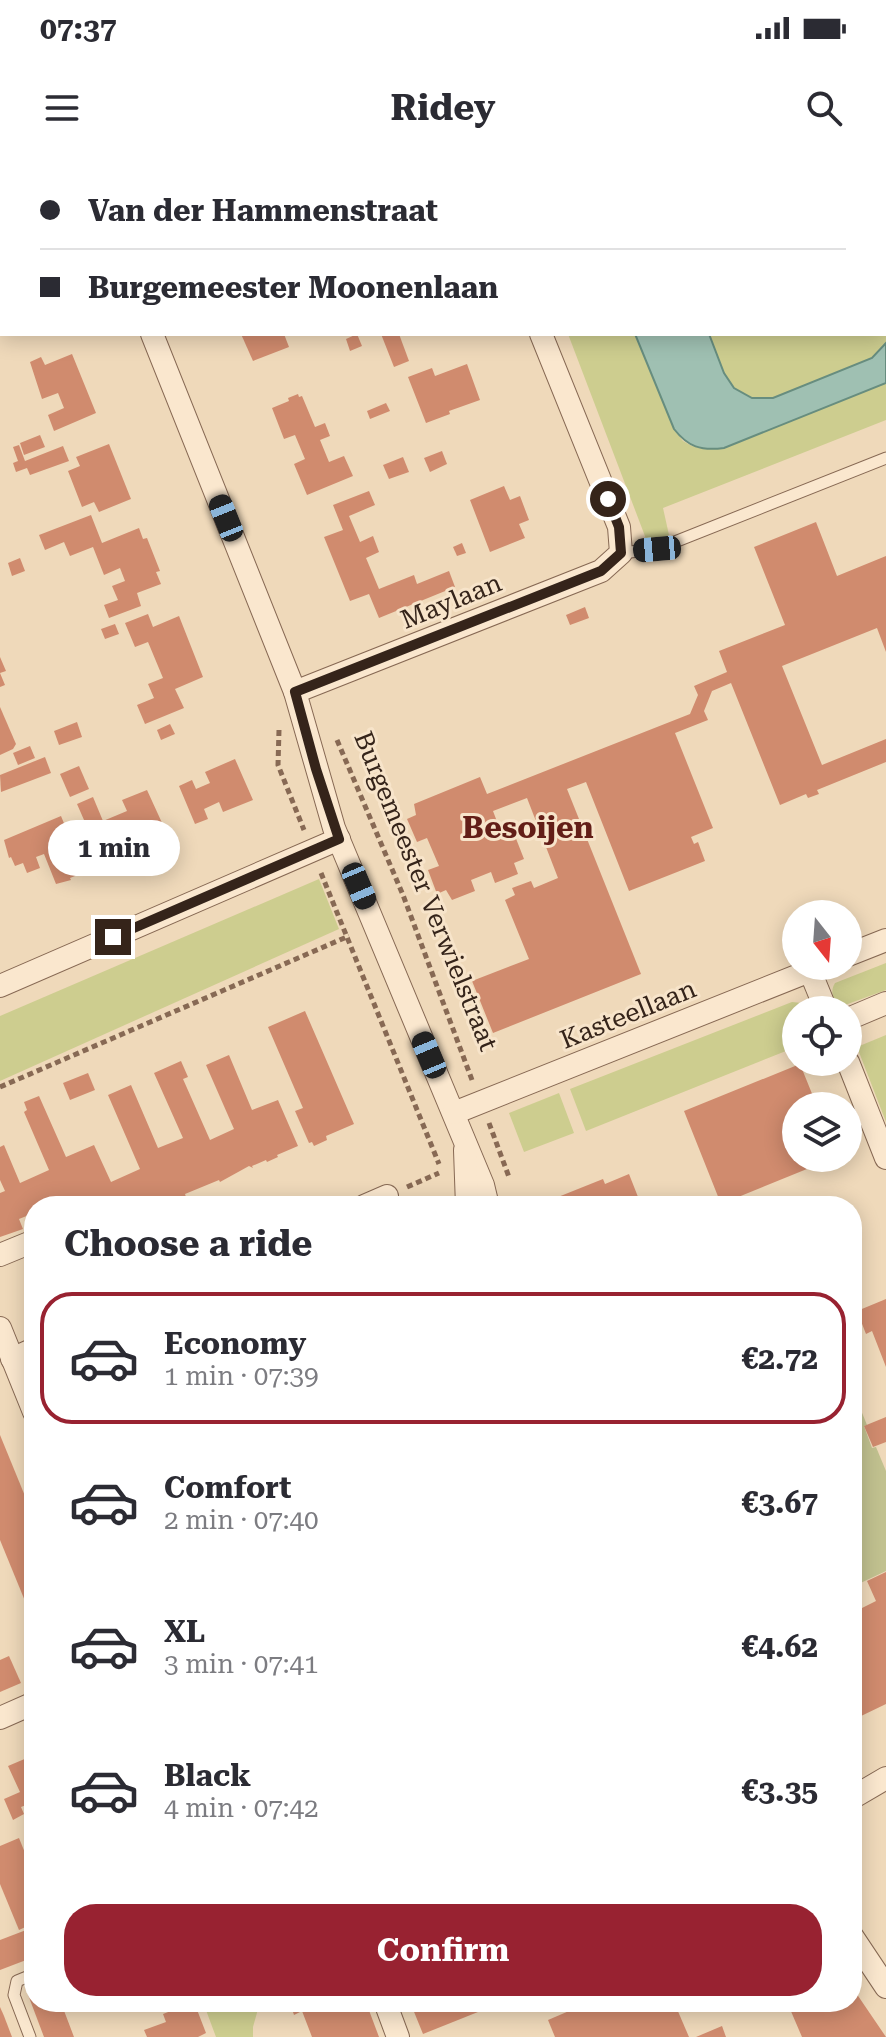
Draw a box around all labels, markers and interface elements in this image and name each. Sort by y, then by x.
text: 07:37 [40,11,117,46]
icon: menu [40,86,84,130]
icon: search [802,86,846,130]
text: Ridey [391,87,495,129]
text: Van der Hammenstraat [88,193,438,228]
text: Burgemeester Moonenlaan [88,270,499,305]
route start [590,481,626,517]
car [206,491,246,545]
car [632,535,682,563]
street label: Maylaan [396,567,506,635]
street label: Burgemeester Verwielstraat [348,727,504,1055]
district label: Besoijen [462,810,594,845]
callout: 1 min [47,821,179,877]
text: 1 min [78,833,150,863]
car [339,859,379,913]
north arrow [782,900,862,980]
map controls [782,900,862,1172]
route end [95,919,131,955]
street label: Kasteellaan [556,973,700,1055]
button: locate [782,996,862,1076]
car [409,1028,449,1082]
button: layers [782,1092,862,1172]
text: Choose a ride [64,1223,312,1265]
icon: car [68,1322,140,1394]
text: Economy [164,1326,306,1361]
text: €2.72 [741,1341,818,1376]
text: 1 min · 07:39 [164,1361,319,1391]
icon: car [68,1466,140,1538]
text: Comfort [164,1470,291,1505]
text: €3.67 [741,1485,818,1520]
text: 2 min · 07:40 [164,1505,319,1535]
icon: car [68,1610,140,1682]
text: XL [164,1614,205,1649]
text: €4.62 [741,1629,818,1664]
text: 3 min · 07:41 [164,1649,319,1679]
icon: car [68,1754,140,1826]
text: Black [164,1758,251,1793]
text: €3.35 [741,1773,818,1808]
text: 4 min · 07:42 [164,1793,319,1823]
button: Confirm [64,1904,822,1996]

